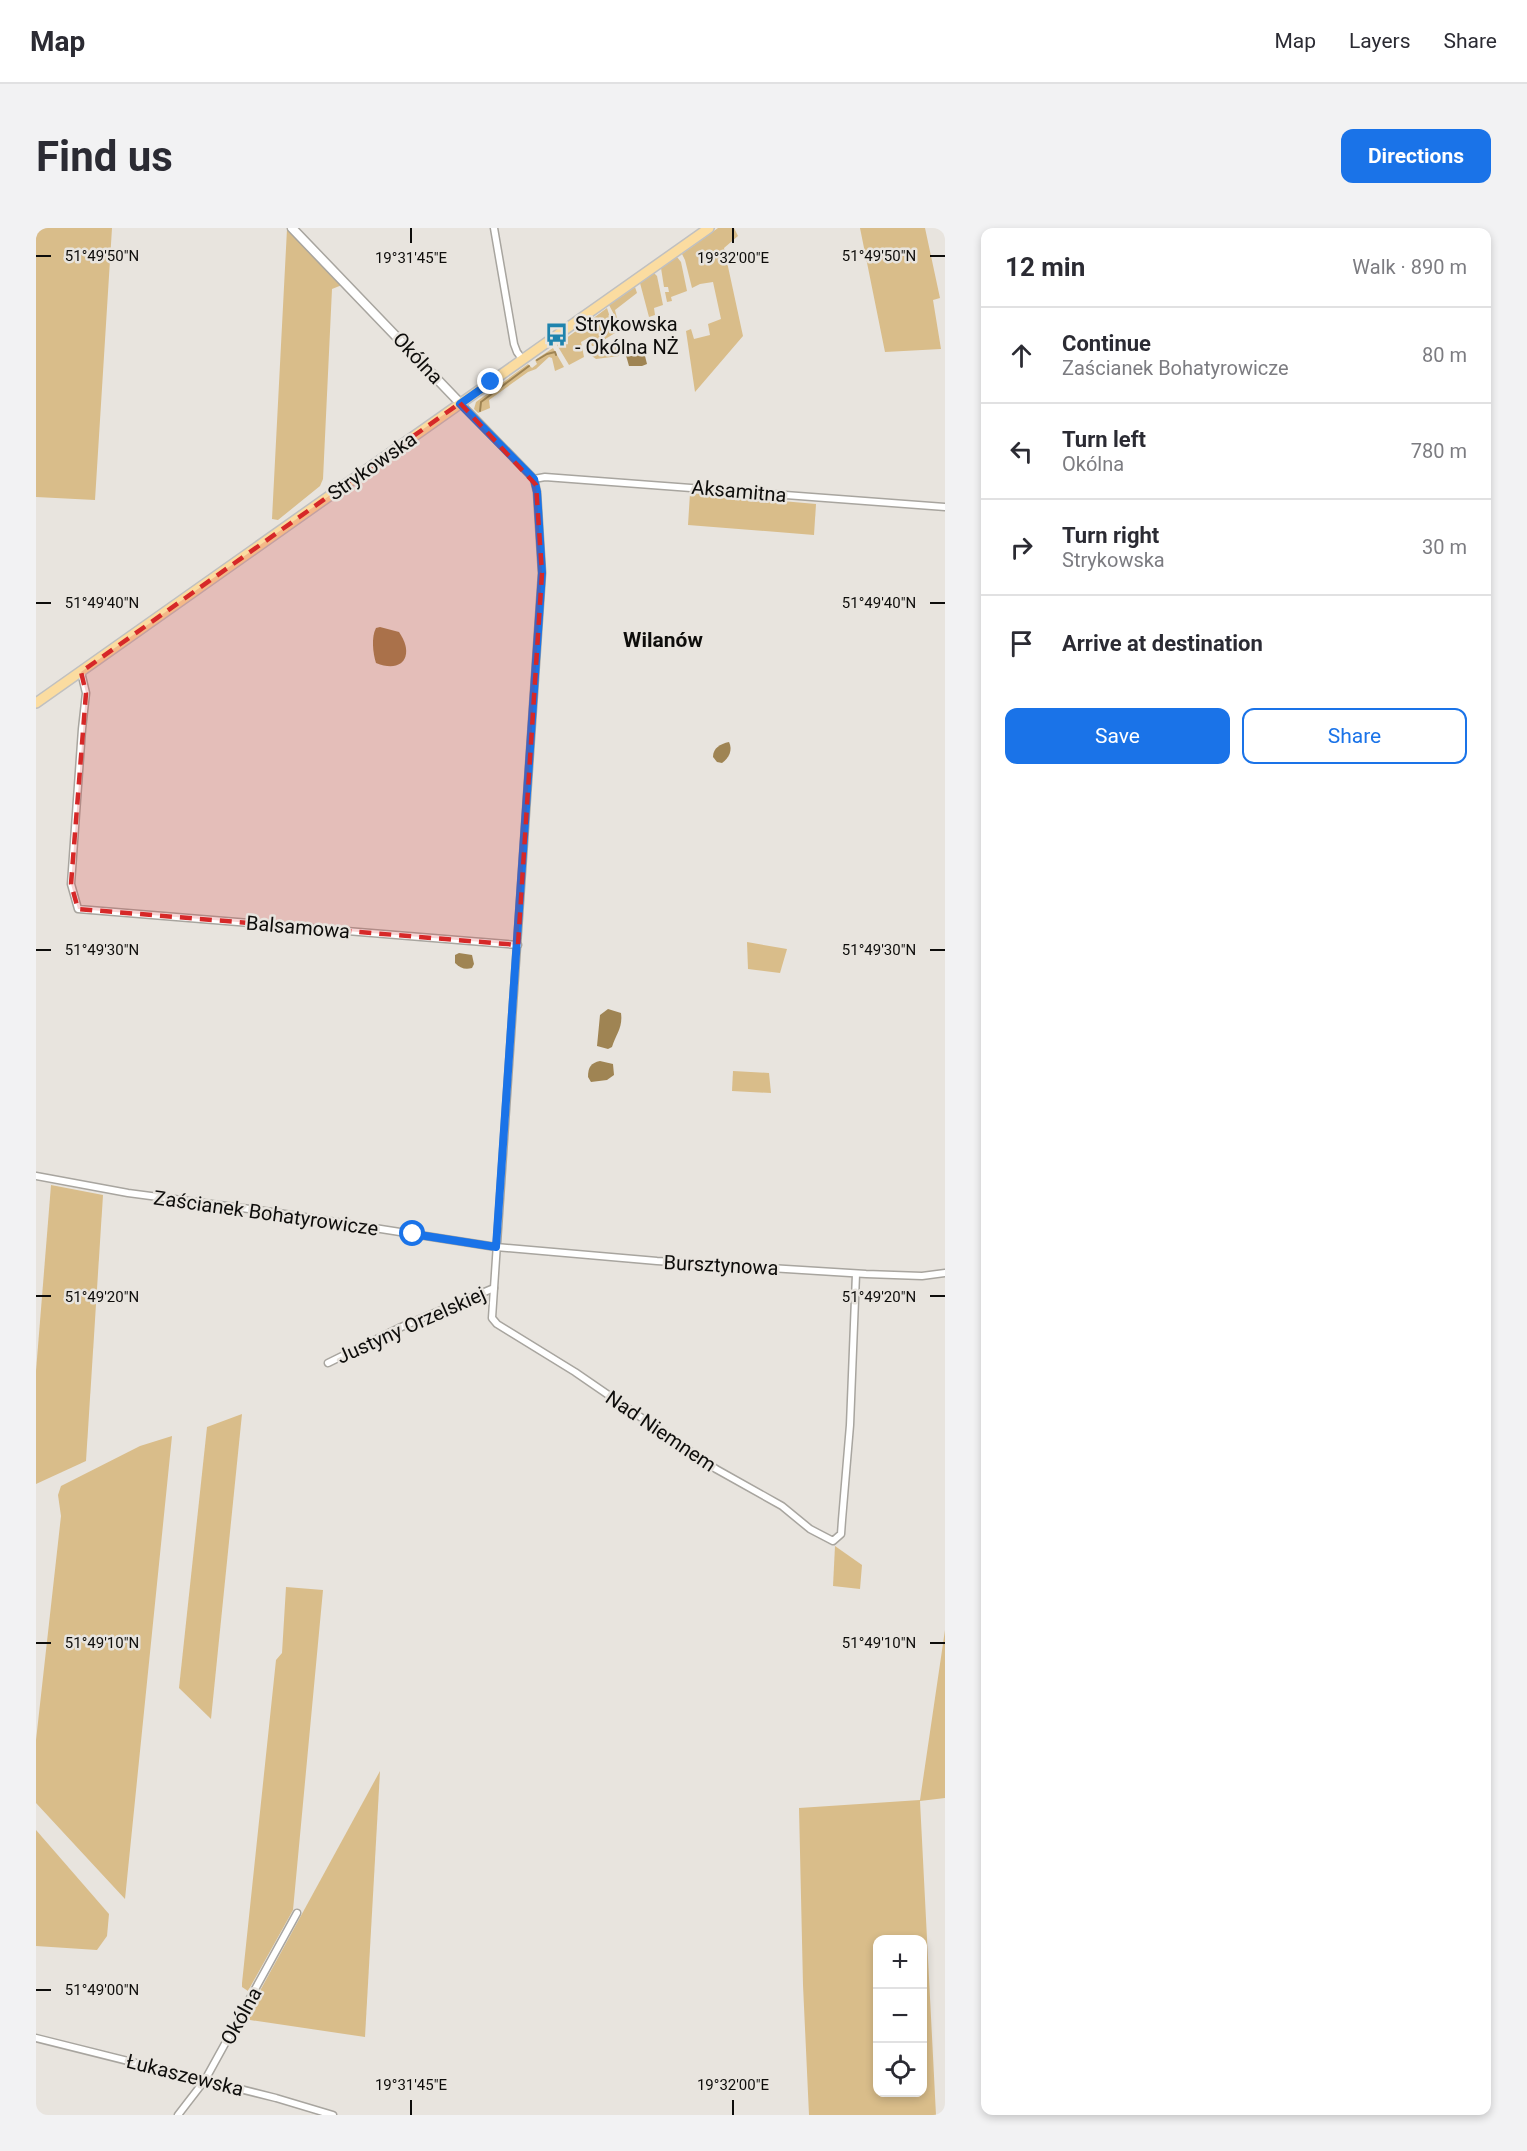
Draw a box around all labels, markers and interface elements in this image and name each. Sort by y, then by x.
text: Map [30,25,85,58]
text: Map [1274,29,1316,53]
text: Layers [1349,29,1410,53]
text: Share [1443,29,1497,53]
button: Directions [1341,129,1491,183]
text: Find us [36,132,173,181]
text: 51°49'50"N [65,247,139,265]
text: 51°49'50"N [842,247,916,265]
text: 19°31'45"E [375,249,448,267]
text: 19°32'00"E [697,249,770,267]
text: 12 min [1005,252,1085,282]
text: Walk · 890 m [1352,255,1467,279]
place label: Strykowska - Okólna NŻ [575,312,679,359]
bus stop icon: Strykowska - Okólna NŻ [544,322,570,348]
street label: Okólna [388,327,448,389]
text: Continue [1062,331,1151,356]
icon: ahead [1005,339,1038,372]
text: 80 m [1422,343,1467,367]
text: Zaścianek Bohatyrowicze [1062,356,1289,380]
route end [477,368,503,394]
street label: Strykowska [323,427,421,505]
text: Turn left [1062,427,1146,452]
icon: left [1005,435,1038,468]
text: 780 m [1411,439,1467,463]
text: Okólna [1062,452,1124,476]
street label: Aksamitna [691,475,787,507]
text: Turn right [1062,523,1159,548]
icon: right [1005,531,1038,564]
text: 30 m [1422,535,1467,559]
text: Strykowska [1062,548,1165,572]
text: 51°49'40"N [65,594,139,612]
text: 51°49'40"N [842,594,916,612]
icon: arrive [1005,627,1038,660]
district label: Wilanów [623,628,703,652]
text: Arrive at destination [1062,631,1263,656]
button: Save [1005,708,1230,764]
button: Share [1242,708,1467,764]
street label: Balsamowa [245,911,351,943]
text: 51°49'30"N [65,941,139,959]
text: 51°49'30"N [842,941,916,959]
street label: Zaścianek Bohatyrowicze [152,1185,380,1241]
route start [399,1220,425,1246]
street label: Bursztynowa [663,1250,779,1280]
street label: Justyny Orzelskiej [333,1281,489,1369]
text: 51°49'20"N [65,1288,139,1306]
text: 51°49'20"N [842,1288,916,1306]
street label: Nad Niemnem [601,1385,721,1477]
text: 51°49'10"N [65,1634,139,1652]
text: 51°49'10"N [842,1634,916,1652]
map controls [873,1935,927,2097]
button: + [873,1935,927,1989]
text: 51°49'00"N [65,1981,139,1999]
street label: Okólna [215,1983,267,2049]
button: − [873,1989,927,2043]
button: locate [873,2043,927,2097]
street label: Łukaszewska [124,2049,246,2101]
text: 19°31'45"E [375,2076,448,2094]
text: 19°32'00"E [697,2076,770,2094]

